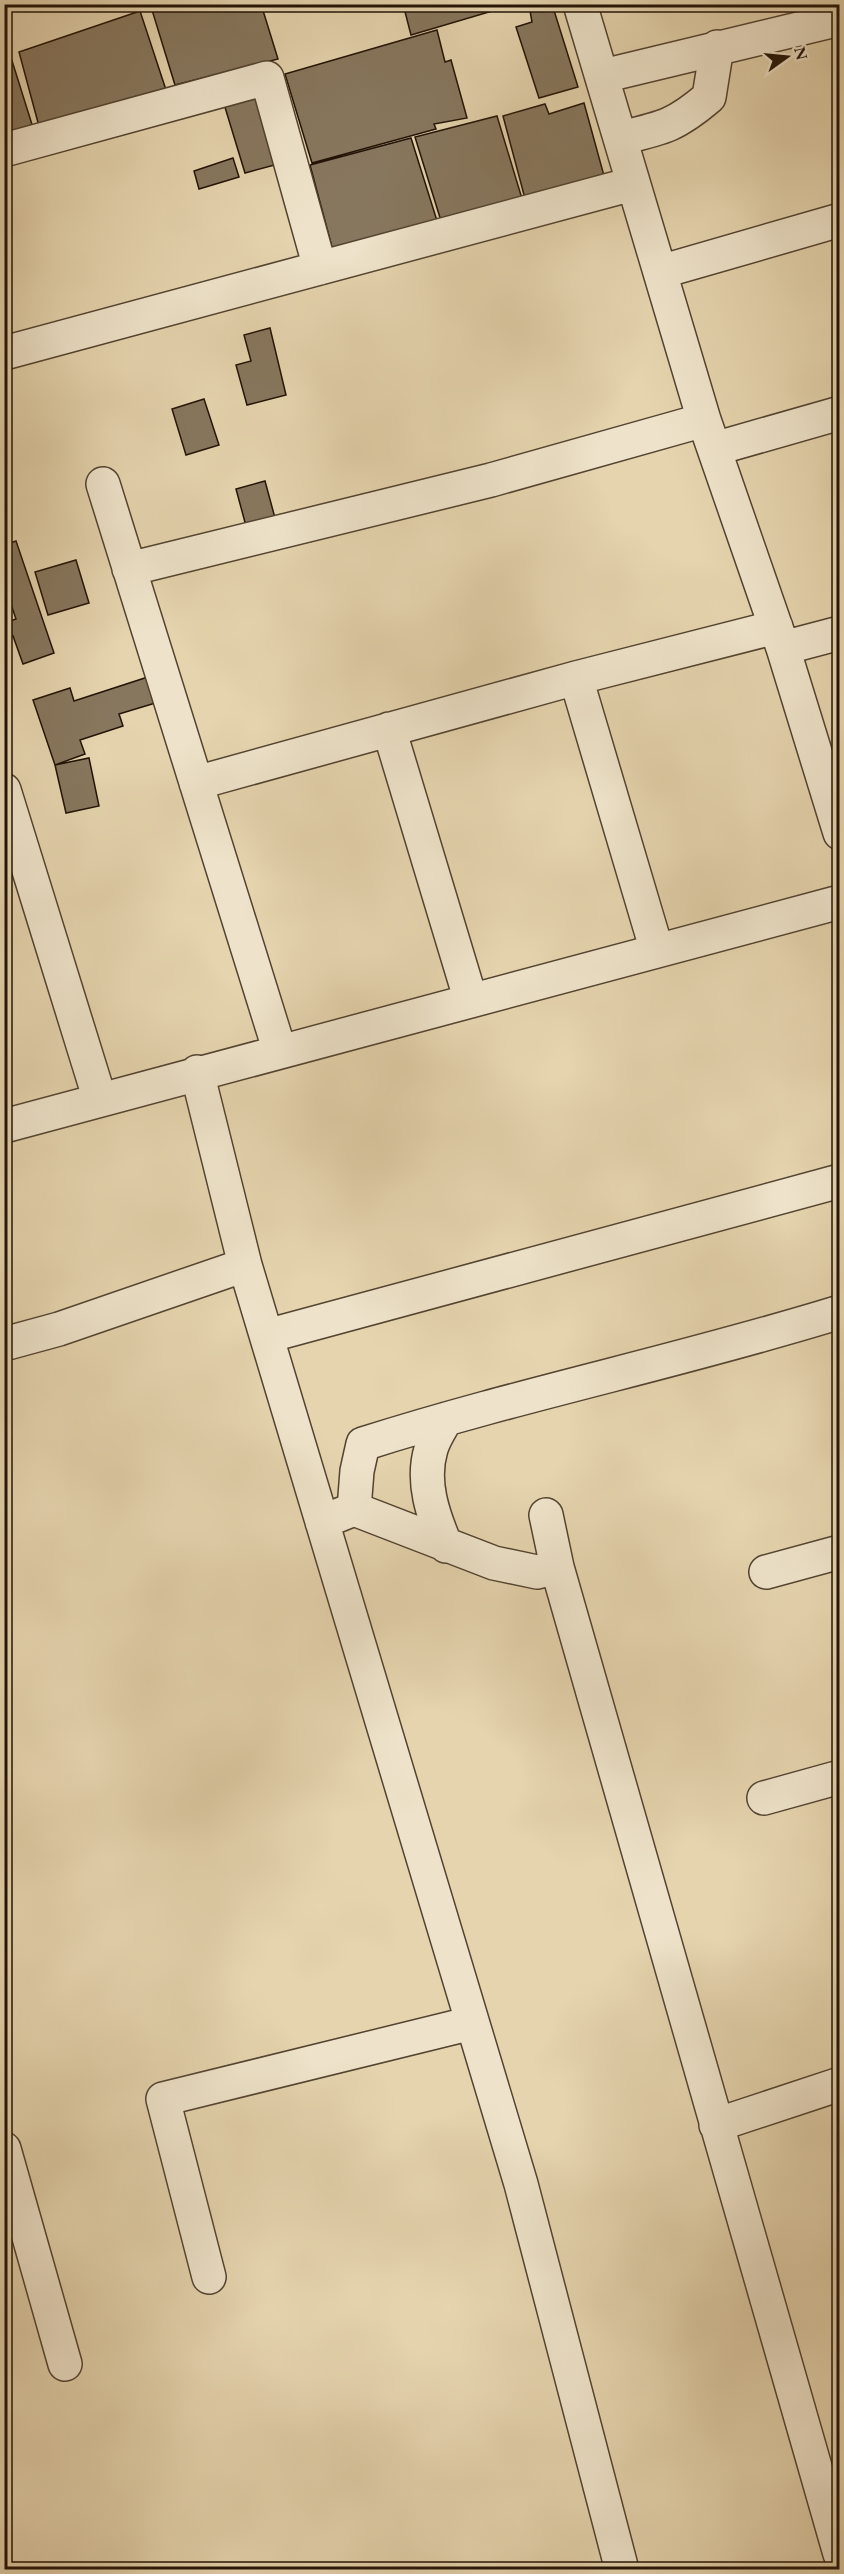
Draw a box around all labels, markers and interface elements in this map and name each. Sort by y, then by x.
north arrow [757,27,817,87]
text: N [789,44,813,62]

